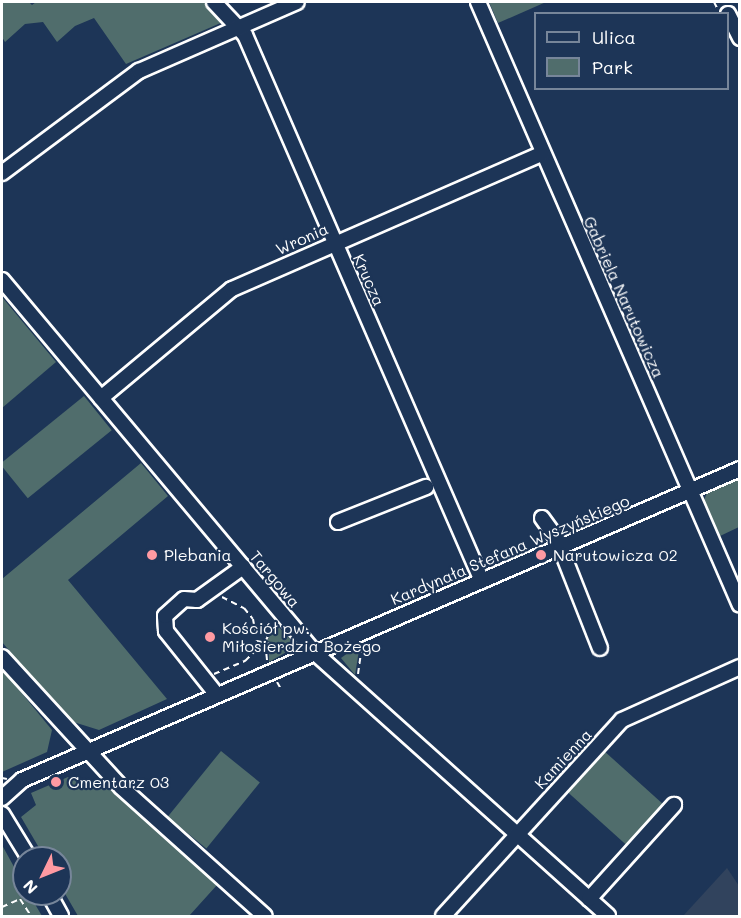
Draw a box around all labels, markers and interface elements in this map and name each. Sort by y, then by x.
legend [534,12,729,90]
text: Ulica [592,25,636,49]
text: Park [592,55,633,79]
street label: Gabriela Narutowicza [580,213,668,381]
street label: Wronia [273,219,331,259]
street label: Krucza [349,251,389,309]
street label: Kardynała Stefana Wyszyńskiego [388,491,632,609]
place label: Plebania [164,545,232,565]
place label: Narutowicza 02 [553,545,678,565]
street label: Targowa [246,547,304,611]
marker: Plebania [145,548,159,562]
marker: Narutowicza 02 [534,548,548,562]
place label: Kościół pw. Miłosierdzia Bożego [222,618,381,656]
marker: Kościół pw. Miłosierdzia Bożego [203,630,217,644]
street label: Kamienna [530,725,596,793]
place label: Cmentarz 03 [68,772,169,792]
marker: Cmentarz 03 [49,775,63,789]
north arrow [12,846,72,906]
text: N [18,876,42,899]

